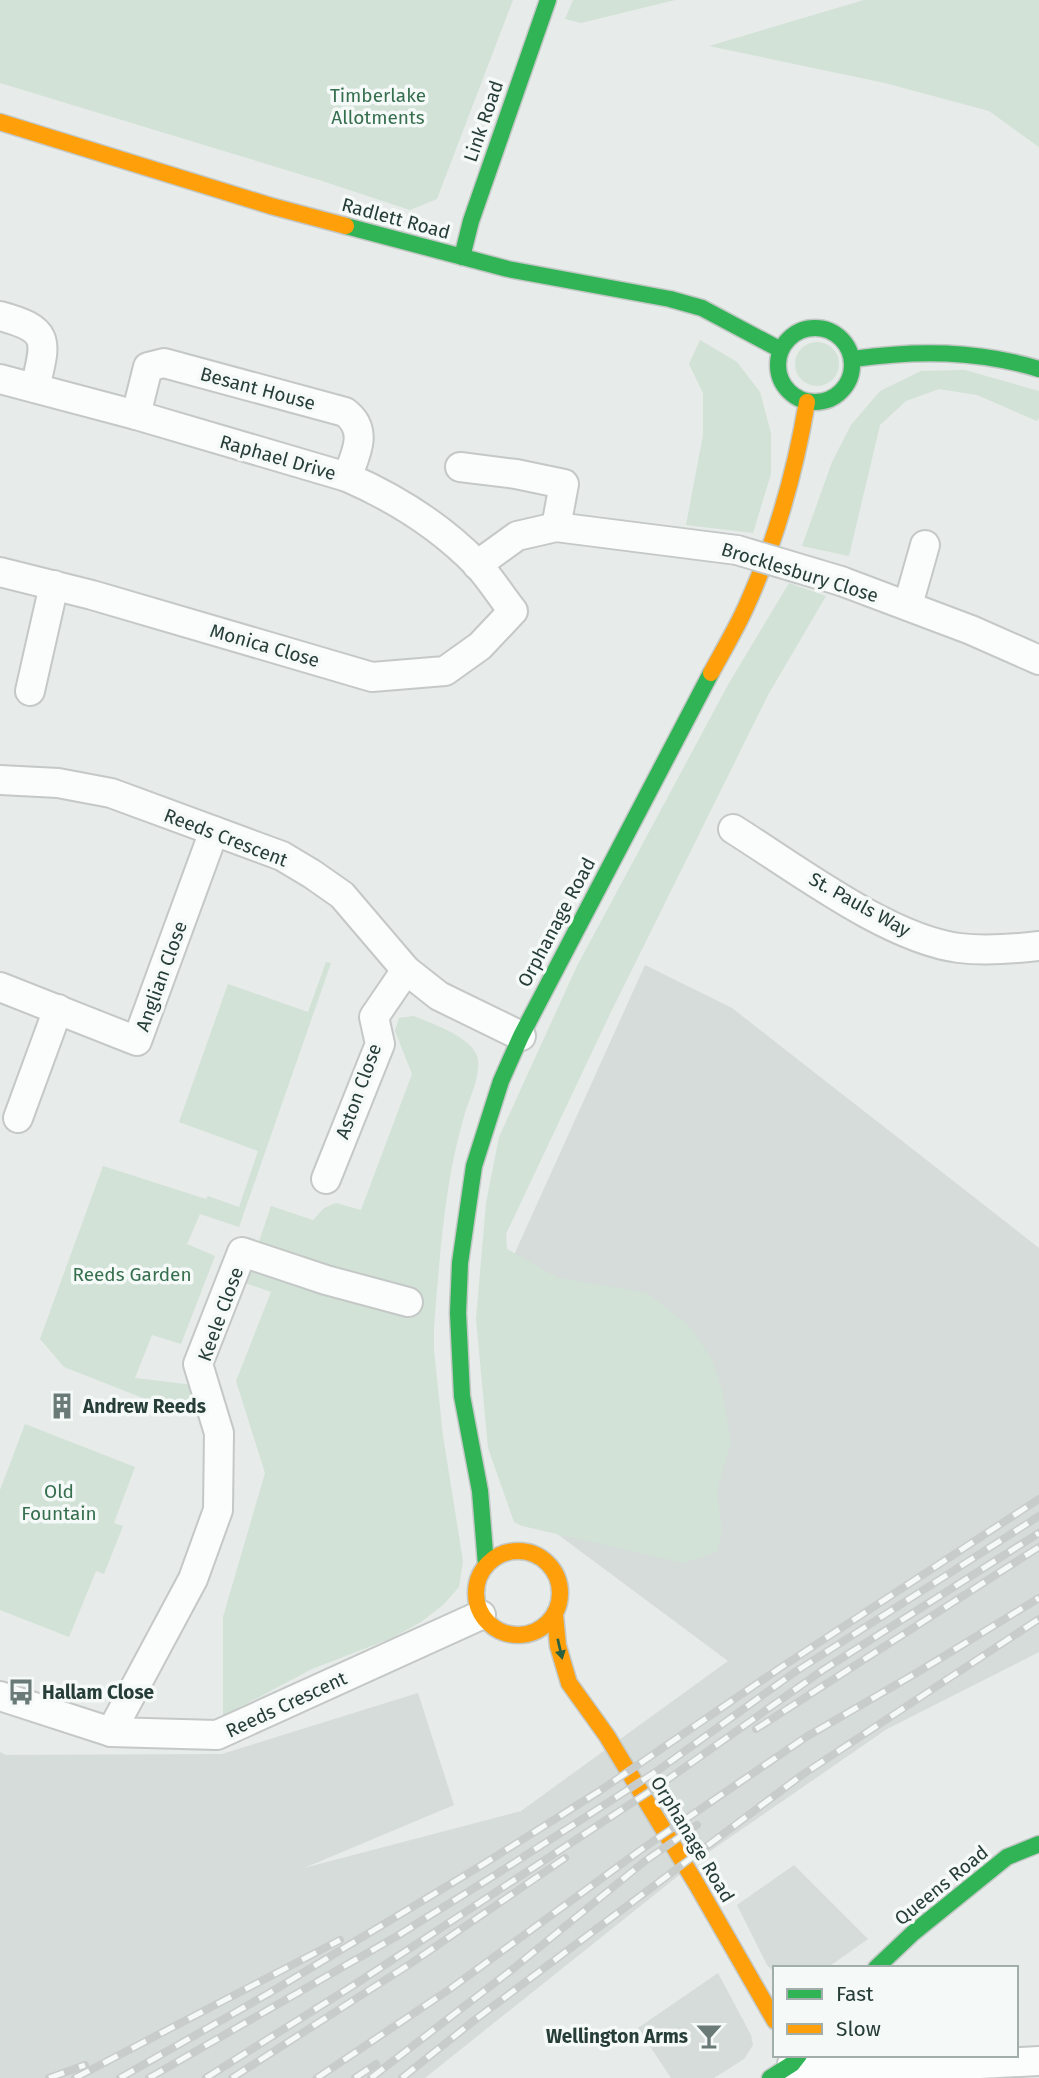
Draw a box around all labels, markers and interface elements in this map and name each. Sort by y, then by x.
street label: Link Road [459,77,508,165]
park label: Timberlake Allotments [330,84,426,129]
street label: Radlett Road [339,193,453,244]
street label: Besant House [198,362,318,415]
street label: Raphael Drive [217,430,339,485]
street label: Brocklesbury Close [718,538,881,607]
street label: Monica Close [207,619,322,672]
street label: Reeds Crescent [161,803,291,872]
street label: Orphanage Road [513,854,600,991]
street label: St. Pauls Way [805,867,915,942]
street label: Anglian Close [131,918,192,1034]
street label: Aston Close [331,1040,386,1142]
park label: Reeds Garden [72,1263,192,1286]
street label: Keele Close [193,1264,248,1365]
building icon: Andrew Reeds [47,1391,77,1421]
place label: Andrew Reeds [82,1395,206,1418]
park label: Old Fountain [21,1480,97,1525]
one-way arrow [555,1639,566,1661]
street label: Reeds Crescent [222,1666,350,1742]
bus stop icon: Hallam Close [6,1677,36,1707]
place label: Hallam Close [42,1681,154,1704]
street label: Orphanage Road [646,1772,739,1907]
street label: Queens Road [890,1841,993,1930]
legend [773,1966,1018,2057]
text: Fast [836,1981,874,2007]
text: Slow [836,2016,881,2042]
bar icon: Wellington Arms [694,2021,724,2051]
place label: Wellington Arms [546,2025,688,2048]

